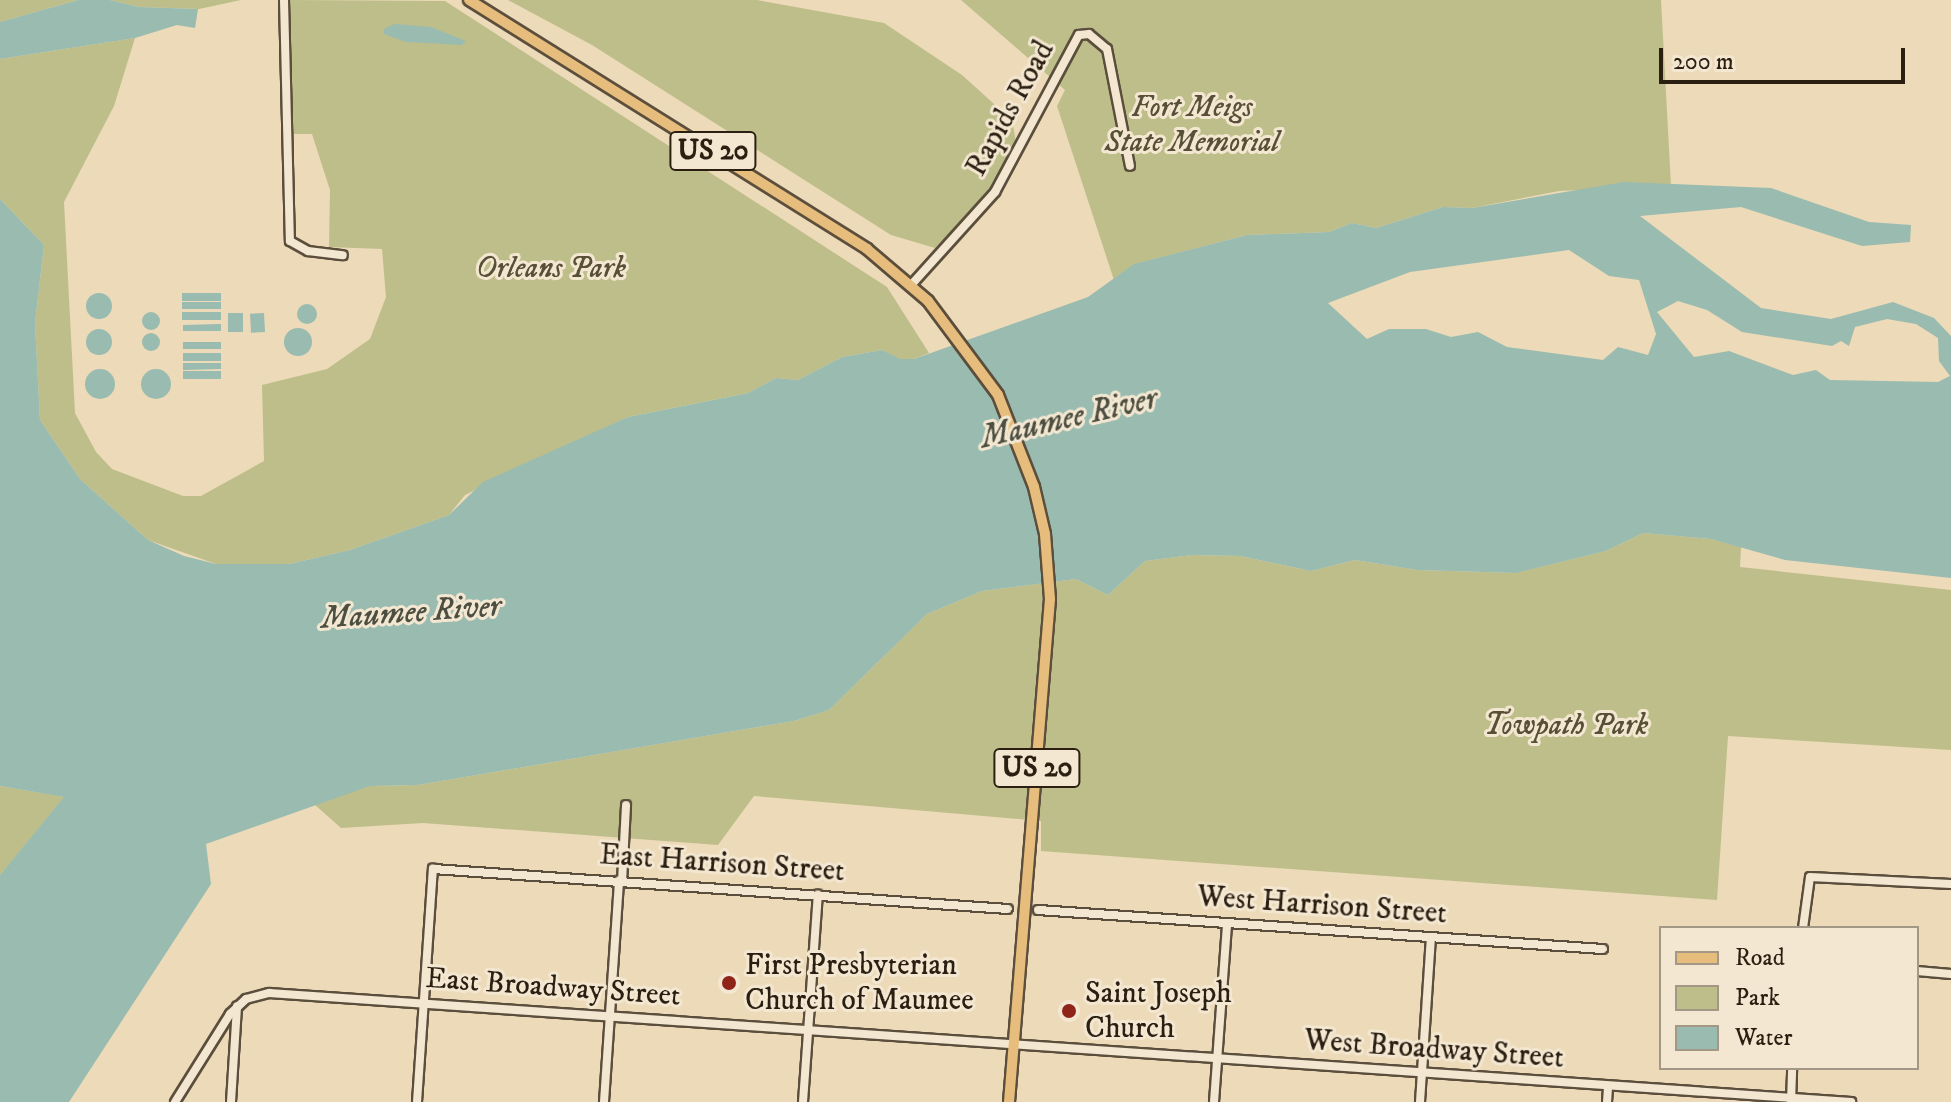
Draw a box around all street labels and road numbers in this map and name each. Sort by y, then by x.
street label: Rapids Road [959,35,1063,183]
road number: US 20 [669,127,757,175]
road number: US 20 [993,744,1081,792]
street label: East Harrison Street [598,837,846,891]
street label: West Harrison Street [1196,879,1448,933]
street label: East Broadway Street [424,961,682,1015]
street label: West Broadway Street [1303,1023,1565,1077]

